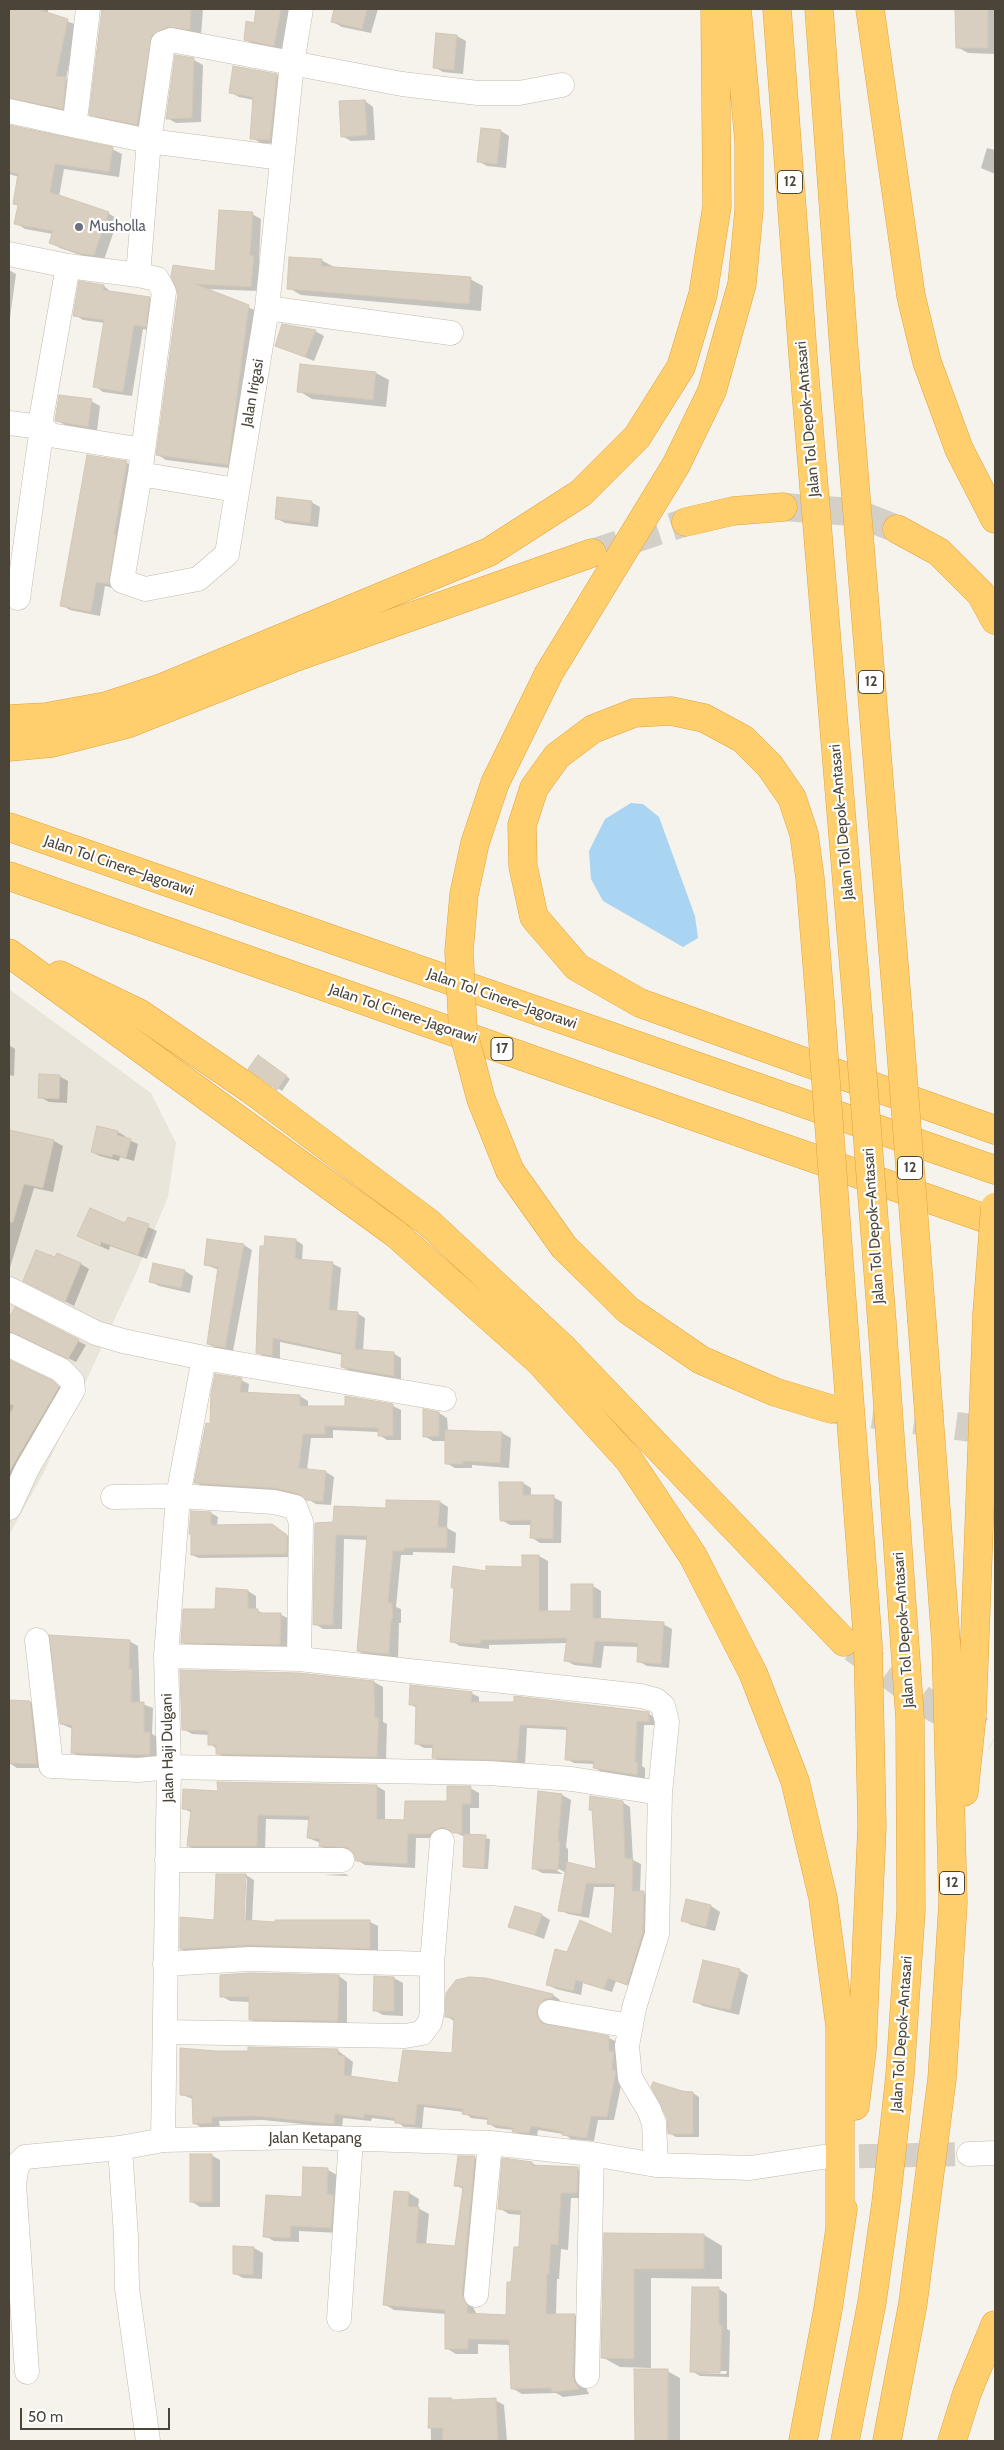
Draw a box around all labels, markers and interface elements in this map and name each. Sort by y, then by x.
road number: 12 [778,170,802,193]
place label: Musholla [89,218,146,236]
marker: Musholla [73,221,85,233]
street label: Jalan Tol Depok–Antasari [792,340,824,498]
street label: Jalan Irigasi [238,357,268,429]
road number: 12 [858,670,884,694]
street label: Jalan Tol Depok–Antasari [826,743,858,901]
street label: Jalan Tol Cinere–Jagorawi [42,832,196,900]
street label: Jalan Tol Cinere–Jagorawi [425,965,579,1033]
street label: Jalan Tol Cinere-Jagorawi [327,980,479,1048]
road number: 17 [491,1038,513,1060]
street label: Jalan Tol Depok–Antasari [860,1147,888,1305]
road number: 12 [898,1156,922,1180]
street label: Jalan Tol Depok–Antasari [890,1551,918,1709]
street label: Jalan Haji Dulgani [158,1693,178,1803]
road number: 12 [940,1872,964,1895]
street label: Jalan Tol Depok–Antasari [888,1955,916,2113]
street label: Jalan Ketapang [269,2130,361,2148]
scale bar [22,2398,172,2430]
text: 50 m [28,2408,63,2426]

